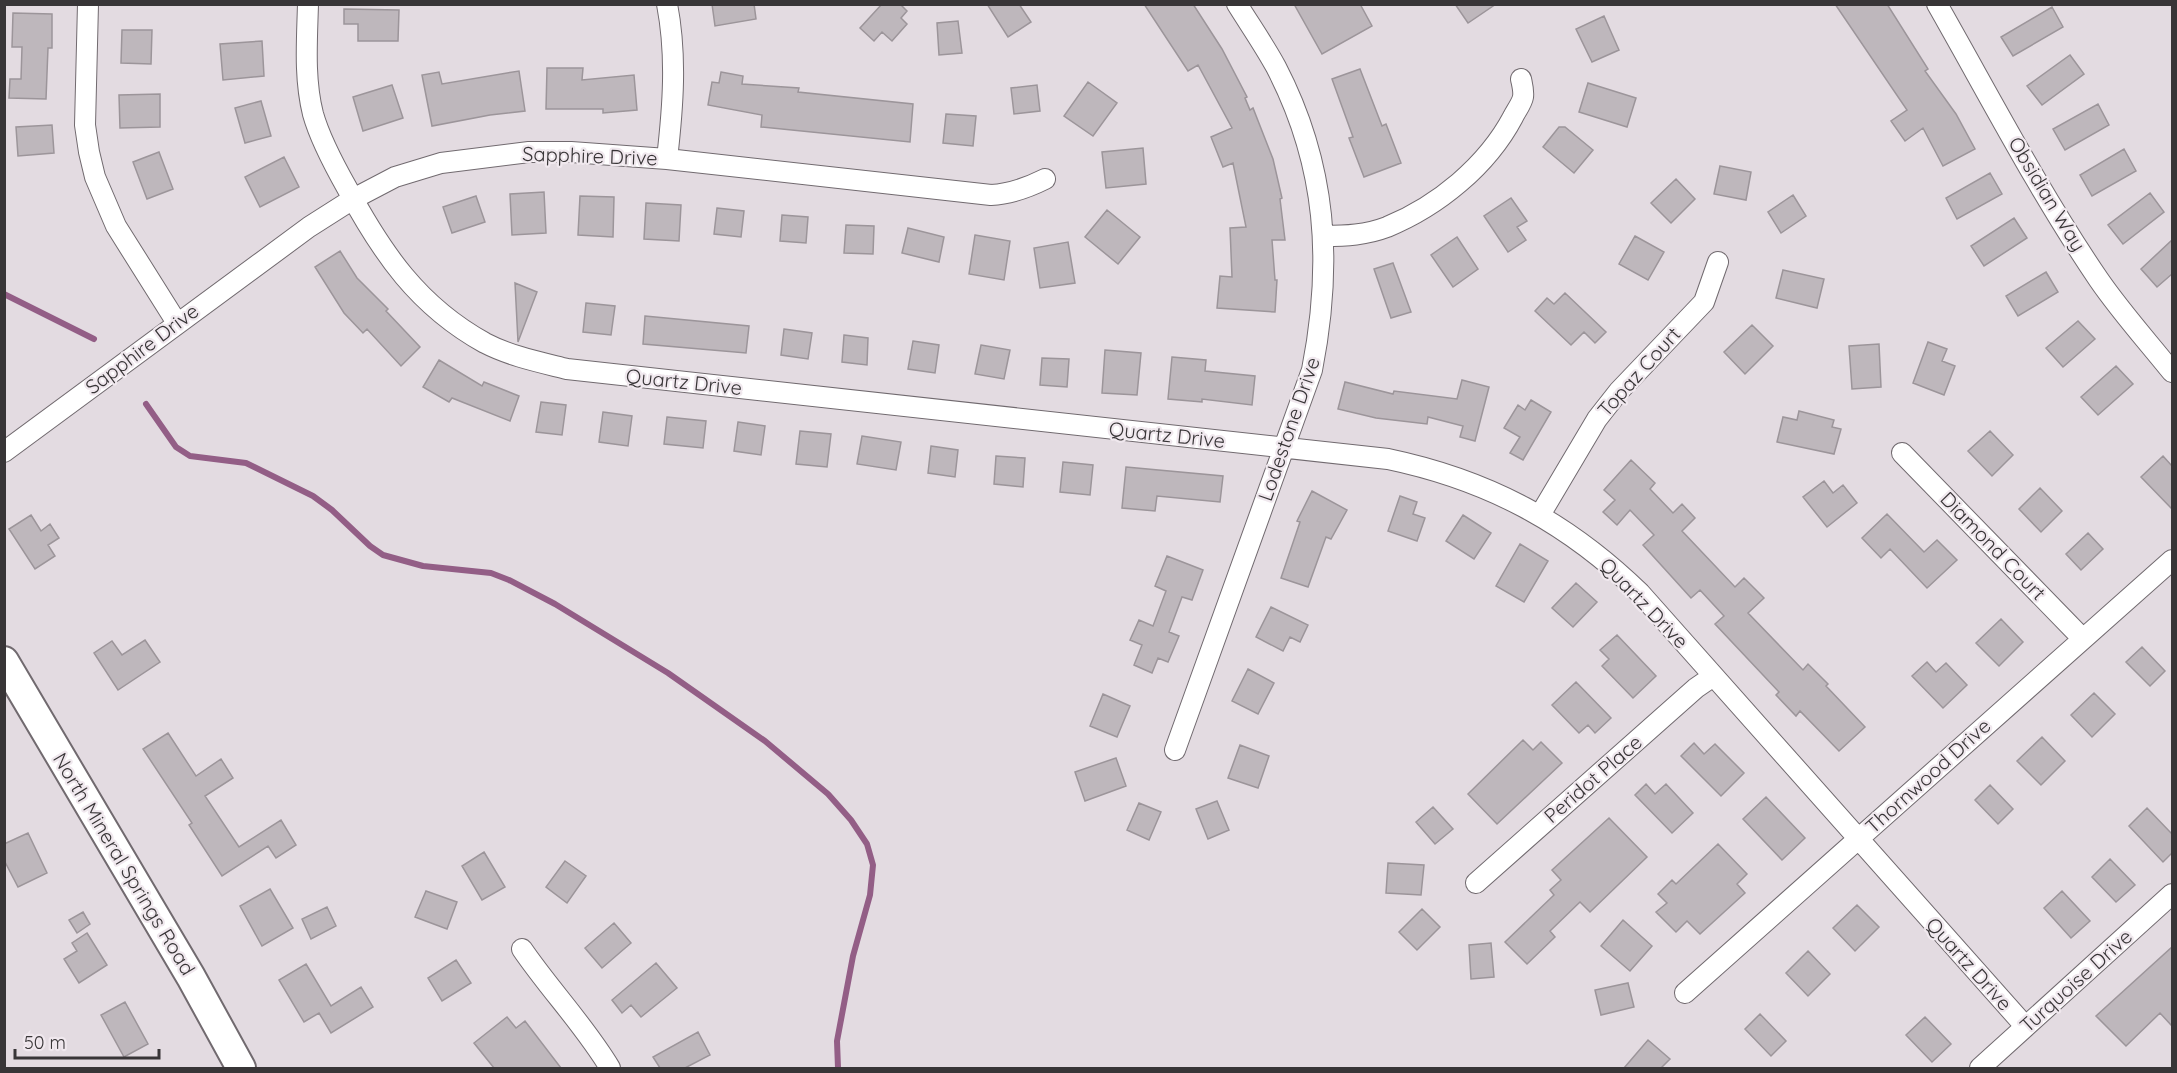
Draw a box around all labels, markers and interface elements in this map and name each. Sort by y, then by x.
street label: Obsidian Way [2003,132,2091,256]
street label: Sapphire Drive [522,141,658,170]
street label: Sapphire Drive [80,298,203,399]
street label: Topaz Court [1592,322,1686,422]
street label: Lodestone Drive [1252,353,1325,504]
street label: Quartz Drive [625,363,743,400]
street label: Quartz Drive [1108,416,1226,453]
street label: Diamond Court [1935,486,2052,605]
street label: Quartz Drive [1595,552,1694,653]
street label: Thornwood Drive [1860,713,1995,838]
street label: Peridot Place [1539,729,1647,828]
street label: North Mineral Springs Road [48,748,201,979]
street label: Quartz Drive [1921,912,2018,1015]
street label: Turquoise Drive [2014,924,2137,1038]
scale bar [15,1022,159,1060]
text: 50 m [24,1031,66,1054]

